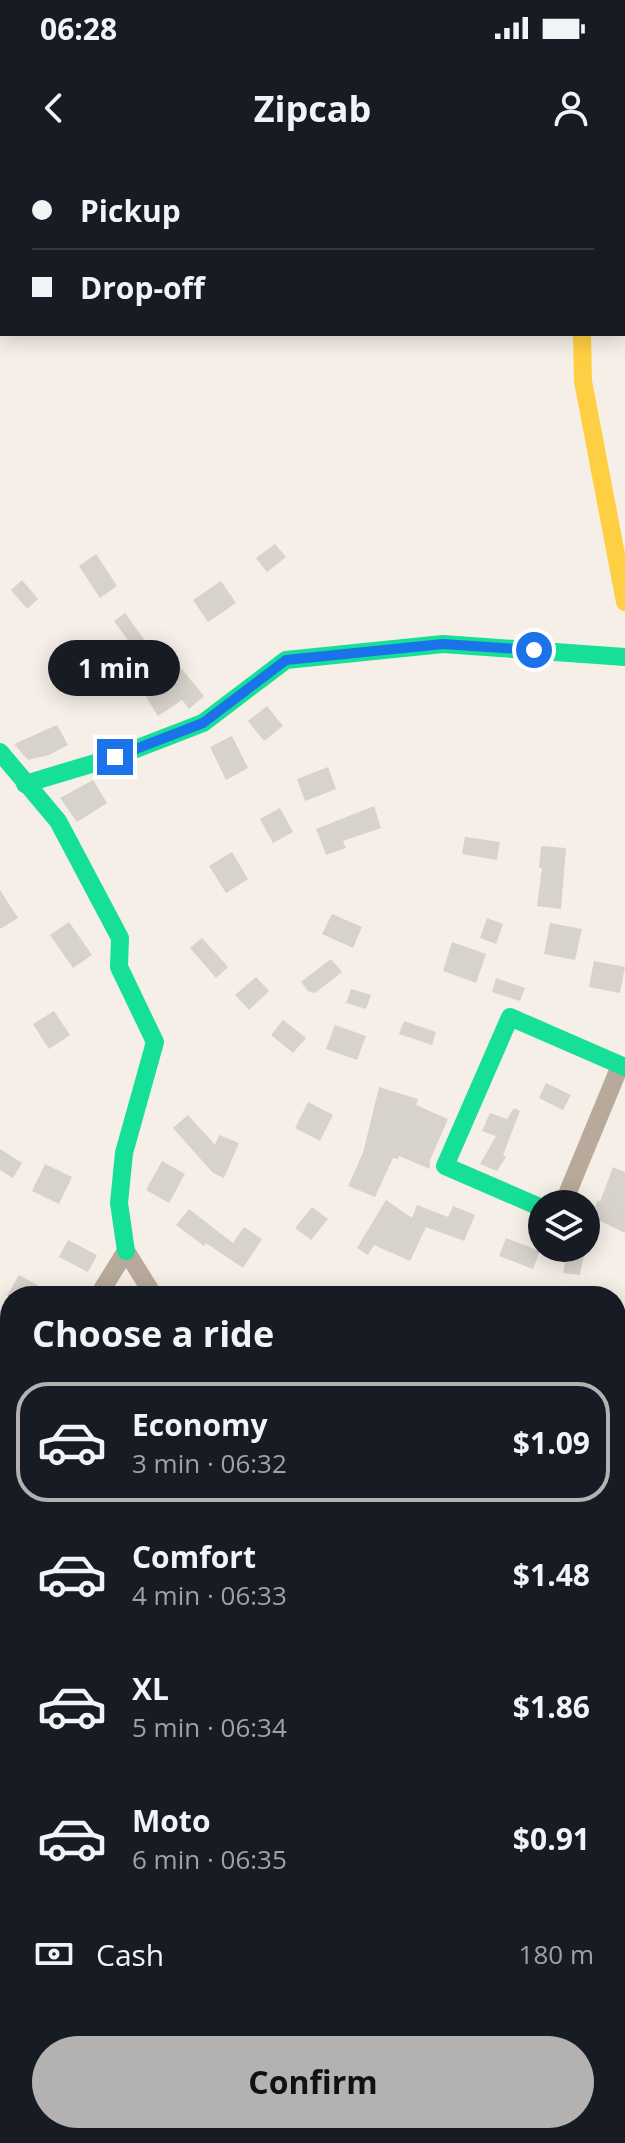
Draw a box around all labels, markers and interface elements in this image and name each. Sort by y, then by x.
text: 06:28 [40,8,117,49]
text: Zipcab [254,84,371,133]
icon: back [32,86,76,130]
icon: person [549,86,593,130]
text: Pickup [80,190,181,231]
text: Drop-off [80,267,205,308]
route start [516,632,552,668]
callout: 1 min [49,641,181,697]
text: 1 min [78,650,150,686]
route end [97,739,133,775]
map controls [528,1190,600,1262]
button: layers [528,1190,600,1262]
text: Choose a ride [32,1309,274,1358]
text: Economy [132,1404,268,1445]
icon: car [36,1406,108,1478]
text: $1.09 [513,1422,590,1463]
text: 3 min · 06:32 [132,1445,287,1481]
text: Comfort [132,1536,256,1577]
icon: car [36,1538,108,1610]
text: $1.48 [513,1554,590,1595]
text: 4 min · 06:33 [132,1577,287,1613]
text: XL [132,1668,169,1709]
icon: car [36,1670,108,1742]
text: $1.86 [513,1686,590,1727]
text: 5 min · 06:34 [132,1709,287,1745]
text: Moto [132,1800,210,1841]
icon: car [36,1802,108,1874]
text: $0.91 [513,1818,590,1859]
text: 6 min · 06:35 [132,1841,287,1877]
icon: cash [32,1932,76,1976]
text: Cash [96,1934,164,1975]
text: 180 m [519,1936,594,1972]
button: Confirm [32,2036,594,2128]

